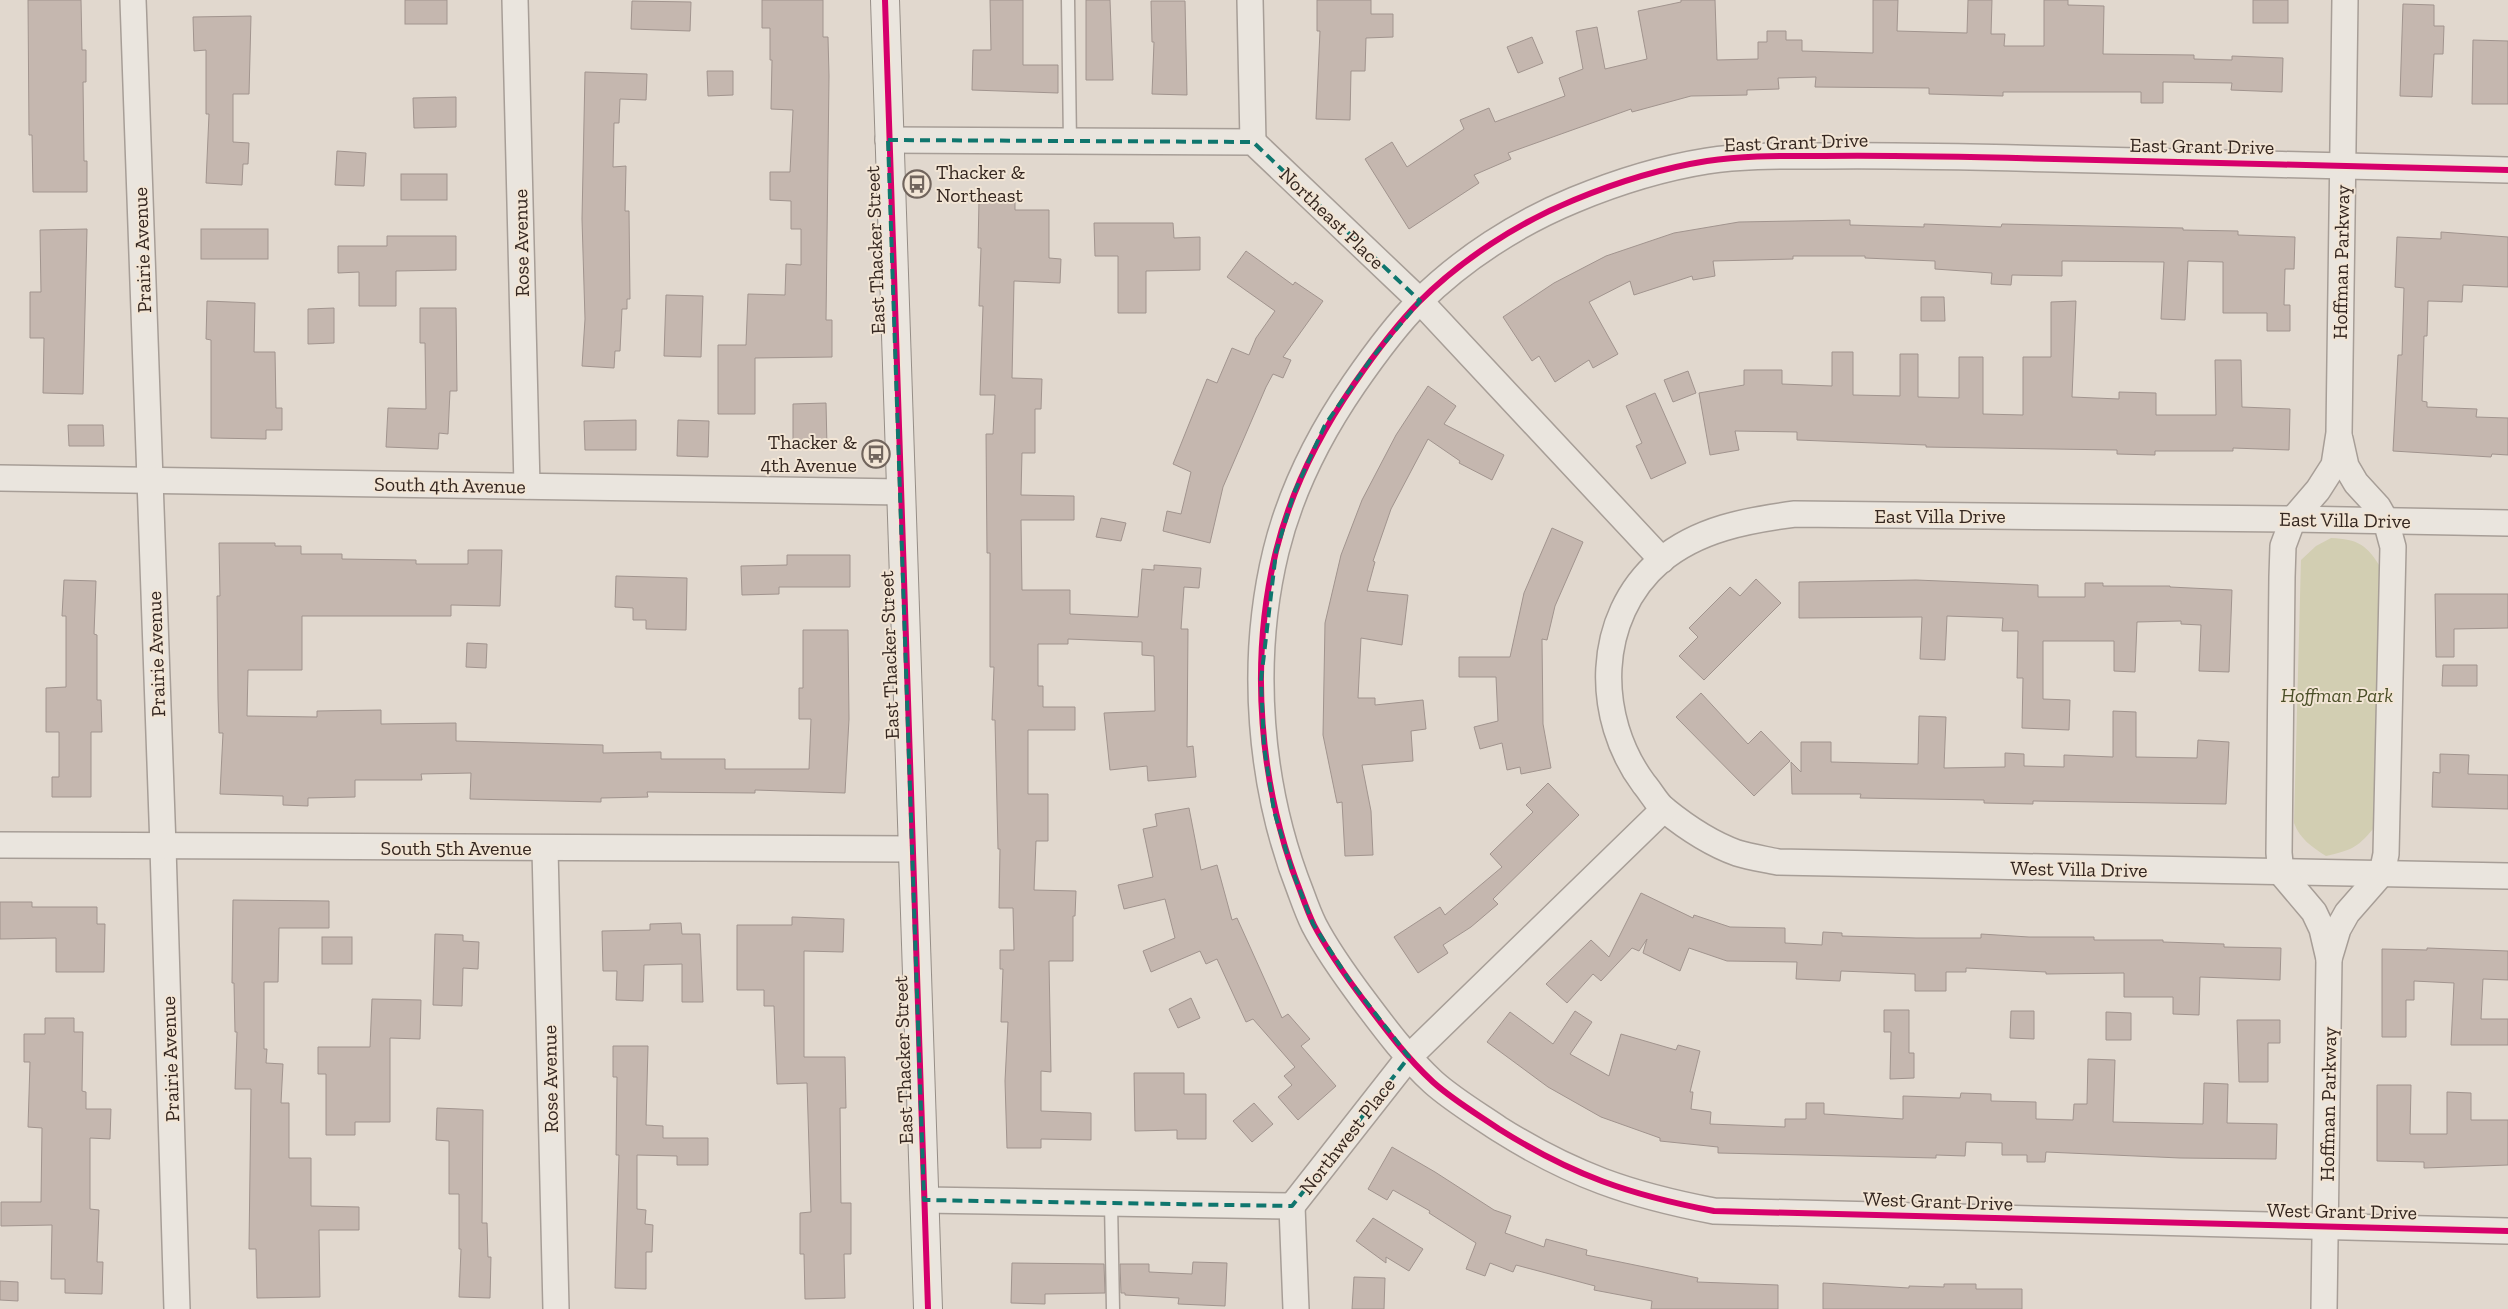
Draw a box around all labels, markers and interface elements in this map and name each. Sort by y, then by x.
street label: East Grant Drive [1723,127,1869,157]
street label: East Grant Drive [2130,133,2274,159]
place label: Thacker & Northeast [936,160,1026,207]
street label: Northeast Place [1275,162,1389,274]
street label: East Thacker Street [860,165,890,335]
bus stop icon: Thacker & Northeast [902,169,932,199]
street label: Hoffman Parkway [2328,184,2354,340]
street label: Prairie Avenue [128,187,156,313]
street label: Rose Avenue [508,189,534,297]
place label: Thacker & 4th Avenue [761,430,857,477]
bus stop icon: Thacker & 4th Avenue [861,439,891,469]
street label: South 4th Avenue [374,472,526,498]
street label: East Villa Drive [1874,504,2006,528]
street label: East Villa Drive [2279,507,2411,533]
street label: East Thacker Street [874,570,904,740]
street label: Prairie Avenue [142,591,170,717]
park label: Hoffman Park [2281,683,2393,707]
street label: South 5th Avenue [380,836,532,860]
street label: West Villa Drive [2010,856,2148,882]
street label: East Thacker Street [888,975,918,1145]
street label: Prairie Avenue [156,996,184,1122]
street label: Rose Avenue [537,1025,563,1133]
street label: Hoffman Parkway [2315,1026,2341,1182]
street label: Northwest Place [1294,1073,1400,1199]
street label: West Grant Drive [1862,1186,2014,1216]
street label: West Grant Drive [2267,1198,2417,1224]

